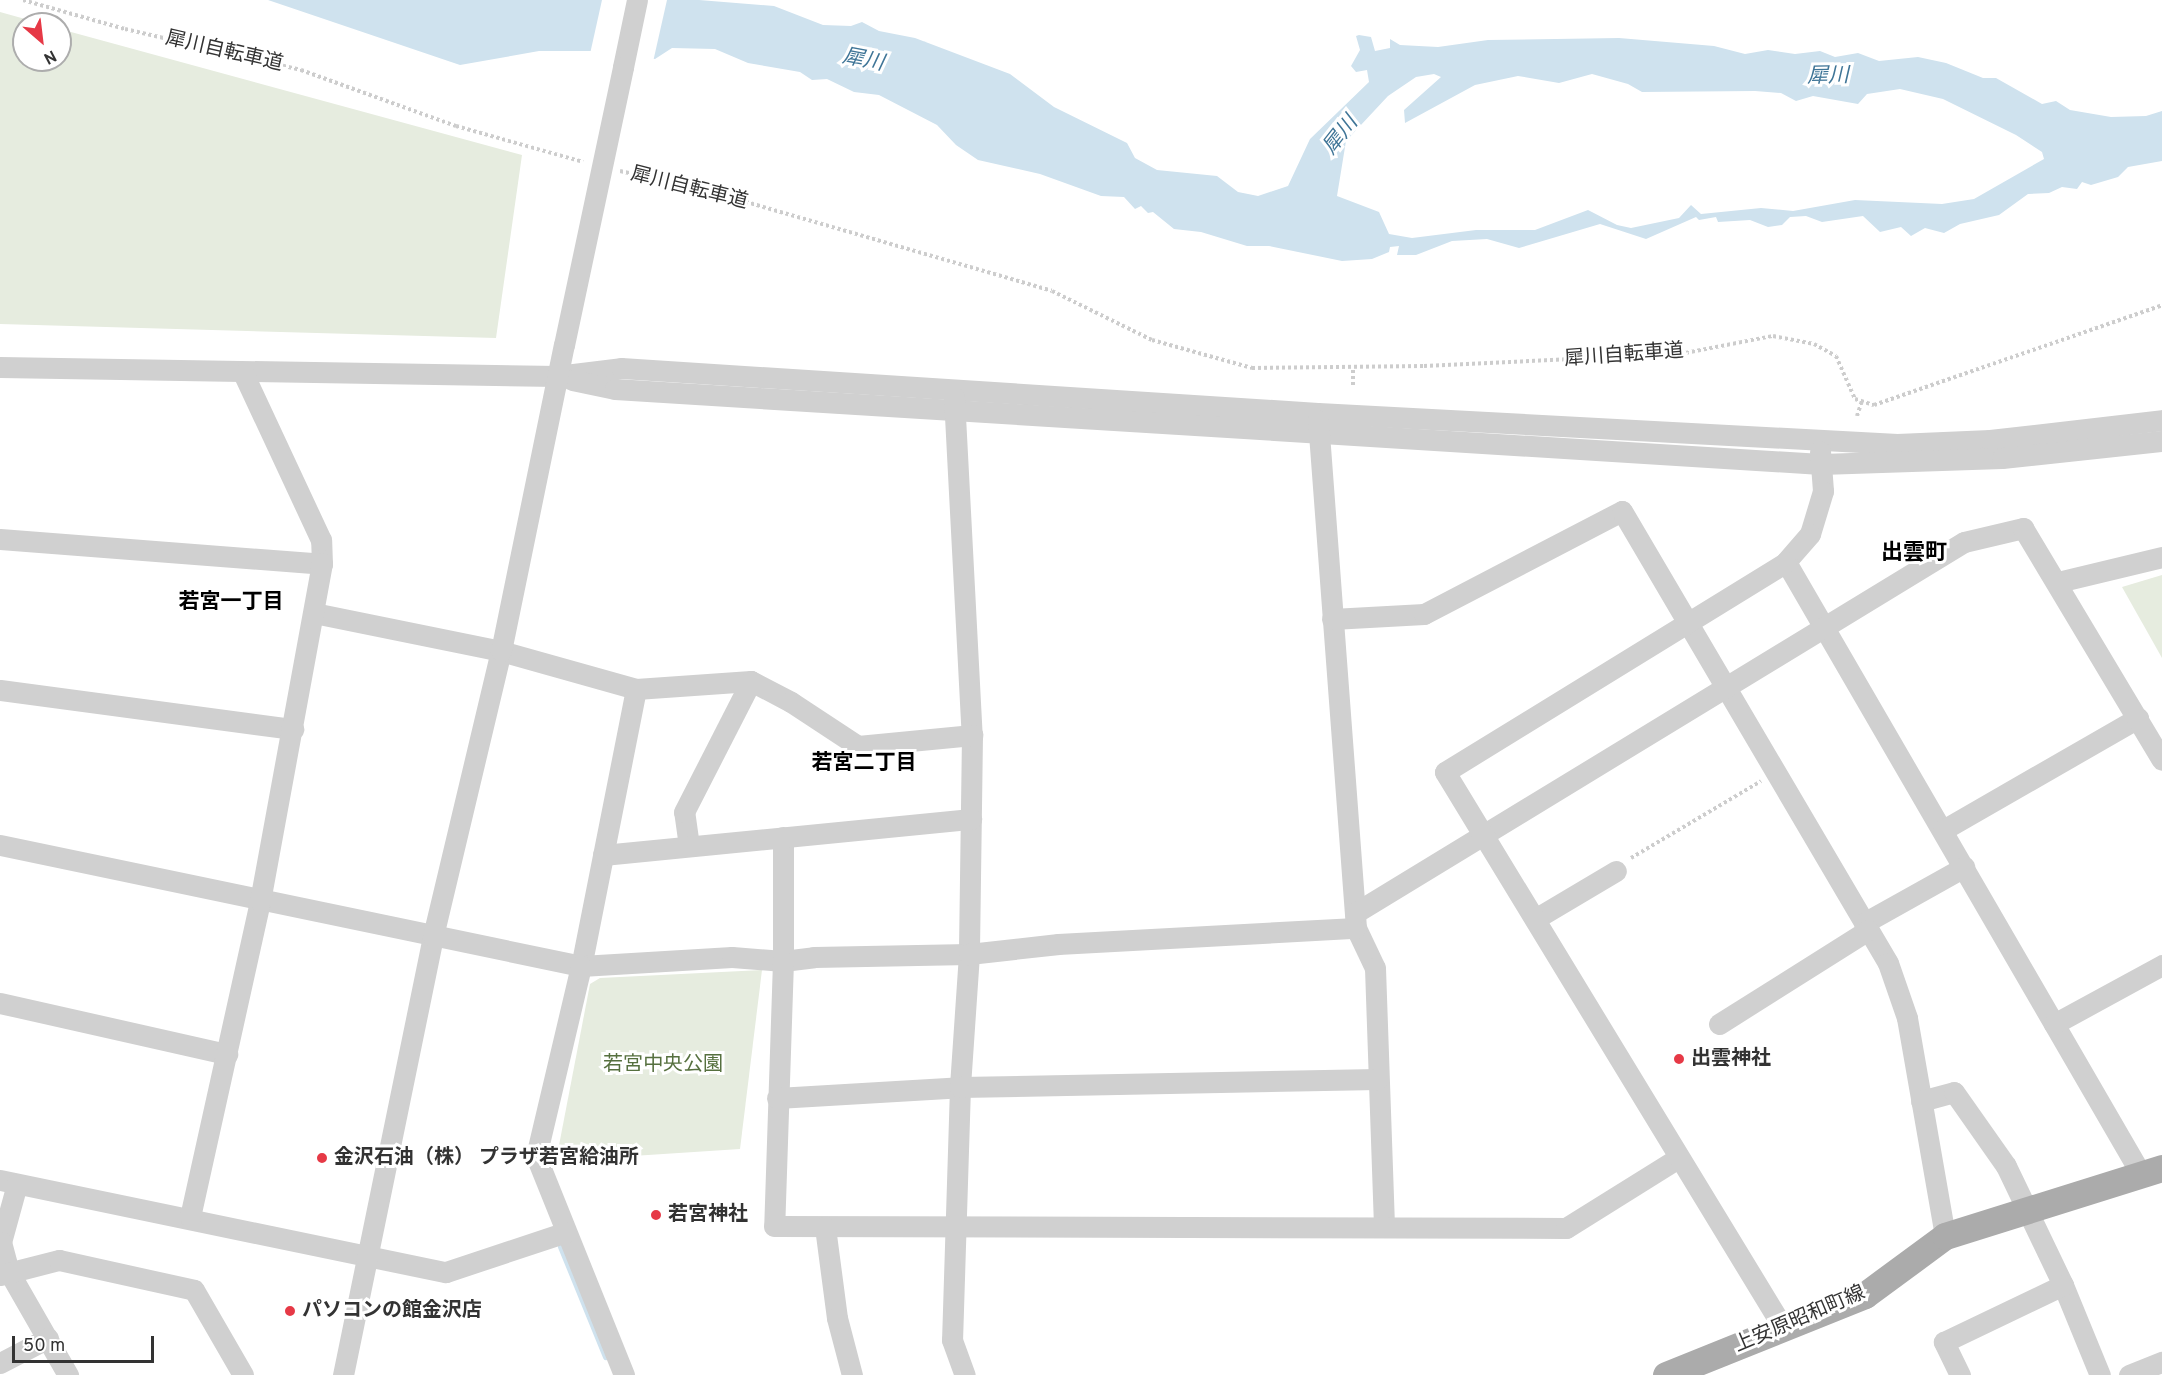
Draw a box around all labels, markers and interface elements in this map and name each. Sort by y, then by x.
north arrow [12,12,72,72]
street label: 犀川自転車道 [163,27,285,77]
text: N [40,45,59,68]
water label: 犀川 [840,45,886,77]
water label: 犀川 [1807,64,1849,90]
water label: 犀川 [1318,112,1364,160]
street label: 犀川自転車道 [628,163,750,215]
street label: 犀川自転車道 [1563,340,1685,372]
district label: 出雲町 [1881,541,1947,567]
district label: 若宮一丁目 [179,590,283,616]
district label: 若宮二丁目 [812,751,916,777]
place label: 出雲神社 [1691,1047,1771,1071]
marker: 出雲神社 [1672,1052,1686,1066]
park label: 若宮中央公園 [603,1053,723,1077]
place label: 金沢石油（株） プラザ若宮給油所 [334,1146,639,1170]
marker: 金沢石油（株） プラザ若宮給油所 [315,1151,329,1165]
place label: 若宮神社 [668,1203,748,1227]
marker: 若宮神社 [649,1208,663,1222]
street label: 上安原昭和町線 [1731,1282,1869,1358]
place label: パソコンの館金沢店 [302,1299,482,1323]
marker: パソコンの館金沢店 [283,1304,297,1318]
scale bar [15,1324,158,1362]
text: 50 m [23,1335,65,1358]

